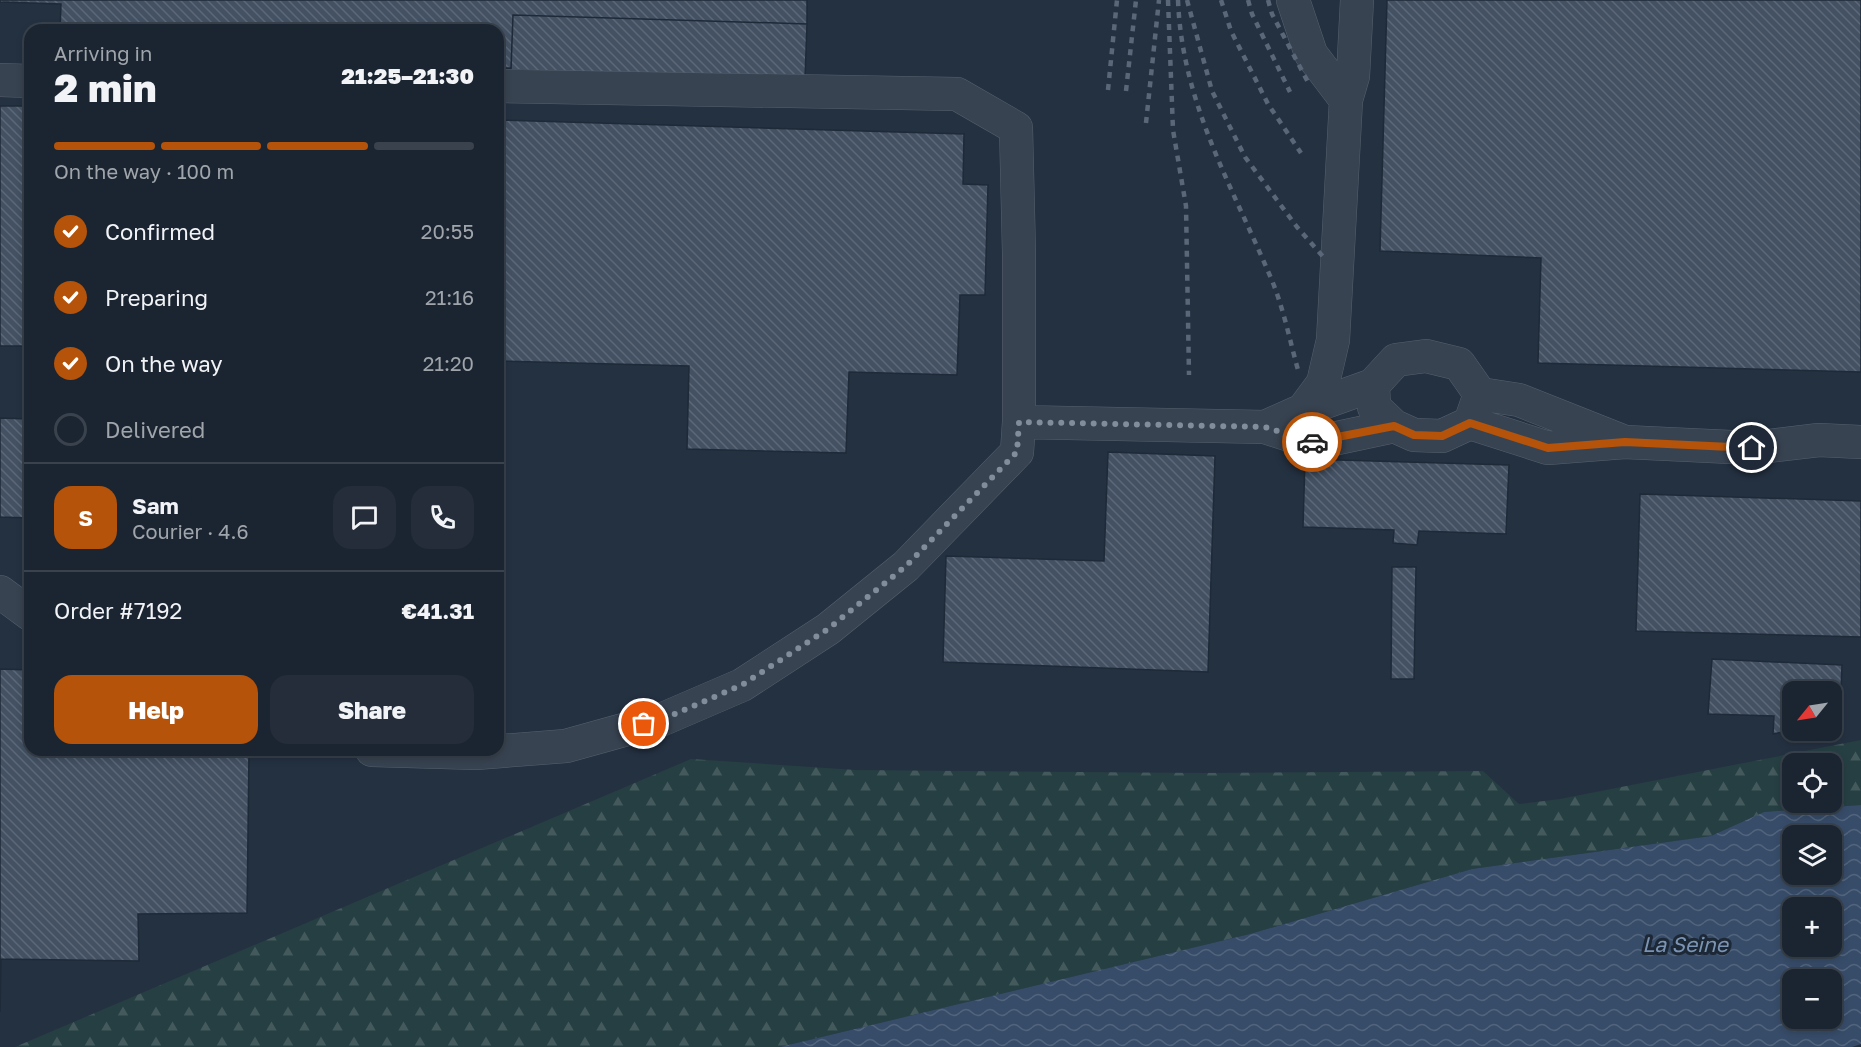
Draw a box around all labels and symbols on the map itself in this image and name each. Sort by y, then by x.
courier [1282,412,1342,472]
pin [1726,422,1777,473]
north arrow [1782,681,1842,741]
pin [618,698,669,749]
water label: La Seine [1642,931,1730,957]

